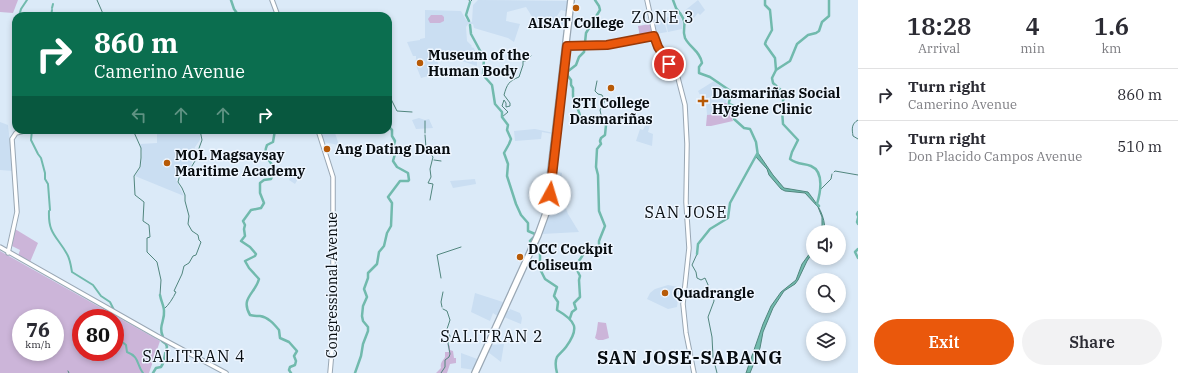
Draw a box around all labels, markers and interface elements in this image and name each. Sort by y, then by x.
marker: AISAT College [571,3,581,13]
district label: ZONE 3 [631,7,695,27]
text: 18:28 [907,10,972,42]
text: 4 [1025,10,1040,42]
text: 1.6 [1094,10,1129,42]
place label: AISAT College [528,14,624,32]
text: 860 m [94,24,178,61]
icon: right [28,28,80,80]
text: Arrival [918,40,960,57]
text: min [1020,40,1045,57]
text: km [1102,40,1122,57]
place label: Museum of the Human Body [428,46,530,80]
pin [652,47,686,81]
icon: arrive [658,53,680,75]
marker: Museum of the Human Body [415,58,425,68]
text: Camerino Avenue [94,60,245,83]
text: Turn right [908,77,986,96]
marker: STI College Dasmariñas [606,83,616,93]
place label: Dasmariñas Social Hygiene Clinic [712,84,841,118]
icon: right [874,84,896,106]
text: 860 m [1117,85,1162,104]
place label: STI College Dasmariñas [569,94,653,128]
marker: Dasmariñas Social Hygiene Clinic [697,95,709,107]
text: Camerino Avenue [908,96,1017,113]
icon: left [128,104,150,126]
icon: ahead [170,104,192,126]
icon: ahead [212,104,234,126]
icon: right [254,104,276,126]
text: Turn right [908,129,986,148]
icon: right [874,136,896,158]
text: 510 m [1117,137,1162,156]
place label: Ang Dating Daan [335,140,451,158]
marker: Ang Dating Daan [322,144,332,154]
place label: MOL Magsaysay Maritime Academy [175,146,305,180]
text: Don Placido Campos Avenue [908,148,1082,165]
marker: MOL Magsaysay Maritime Academy [162,158,172,168]
position arrow [529,173,571,215]
district label: SAN JOSE [645,202,727,222]
street label: Congressional Avenue [323,212,341,358]
map controls [806,225,846,361]
button: sound [806,225,846,265]
place label: DCC Cockpit Coliseum [528,240,613,274]
marker: DCC Cockpit Coliseum [515,252,525,262]
button: search [806,273,846,313]
place label: Quadrangle [673,284,754,302]
marker: Quadrangle [660,288,670,298]
speed limit sign: 80 [72,309,124,361]
text: 76 [26,316,50,343]
button: Exit [874,319,1014,365]
button: Share [1022,319,1162,365]
button: layers [806,321,846,361]
district label: SALITRAN 2 [440,326,544,346]
text: km/h [25,338,51,351]
district label: SALITRAN 4 [142,346,246,366]
district label: SAN JOSE-SABANG [597,346,783,369]

